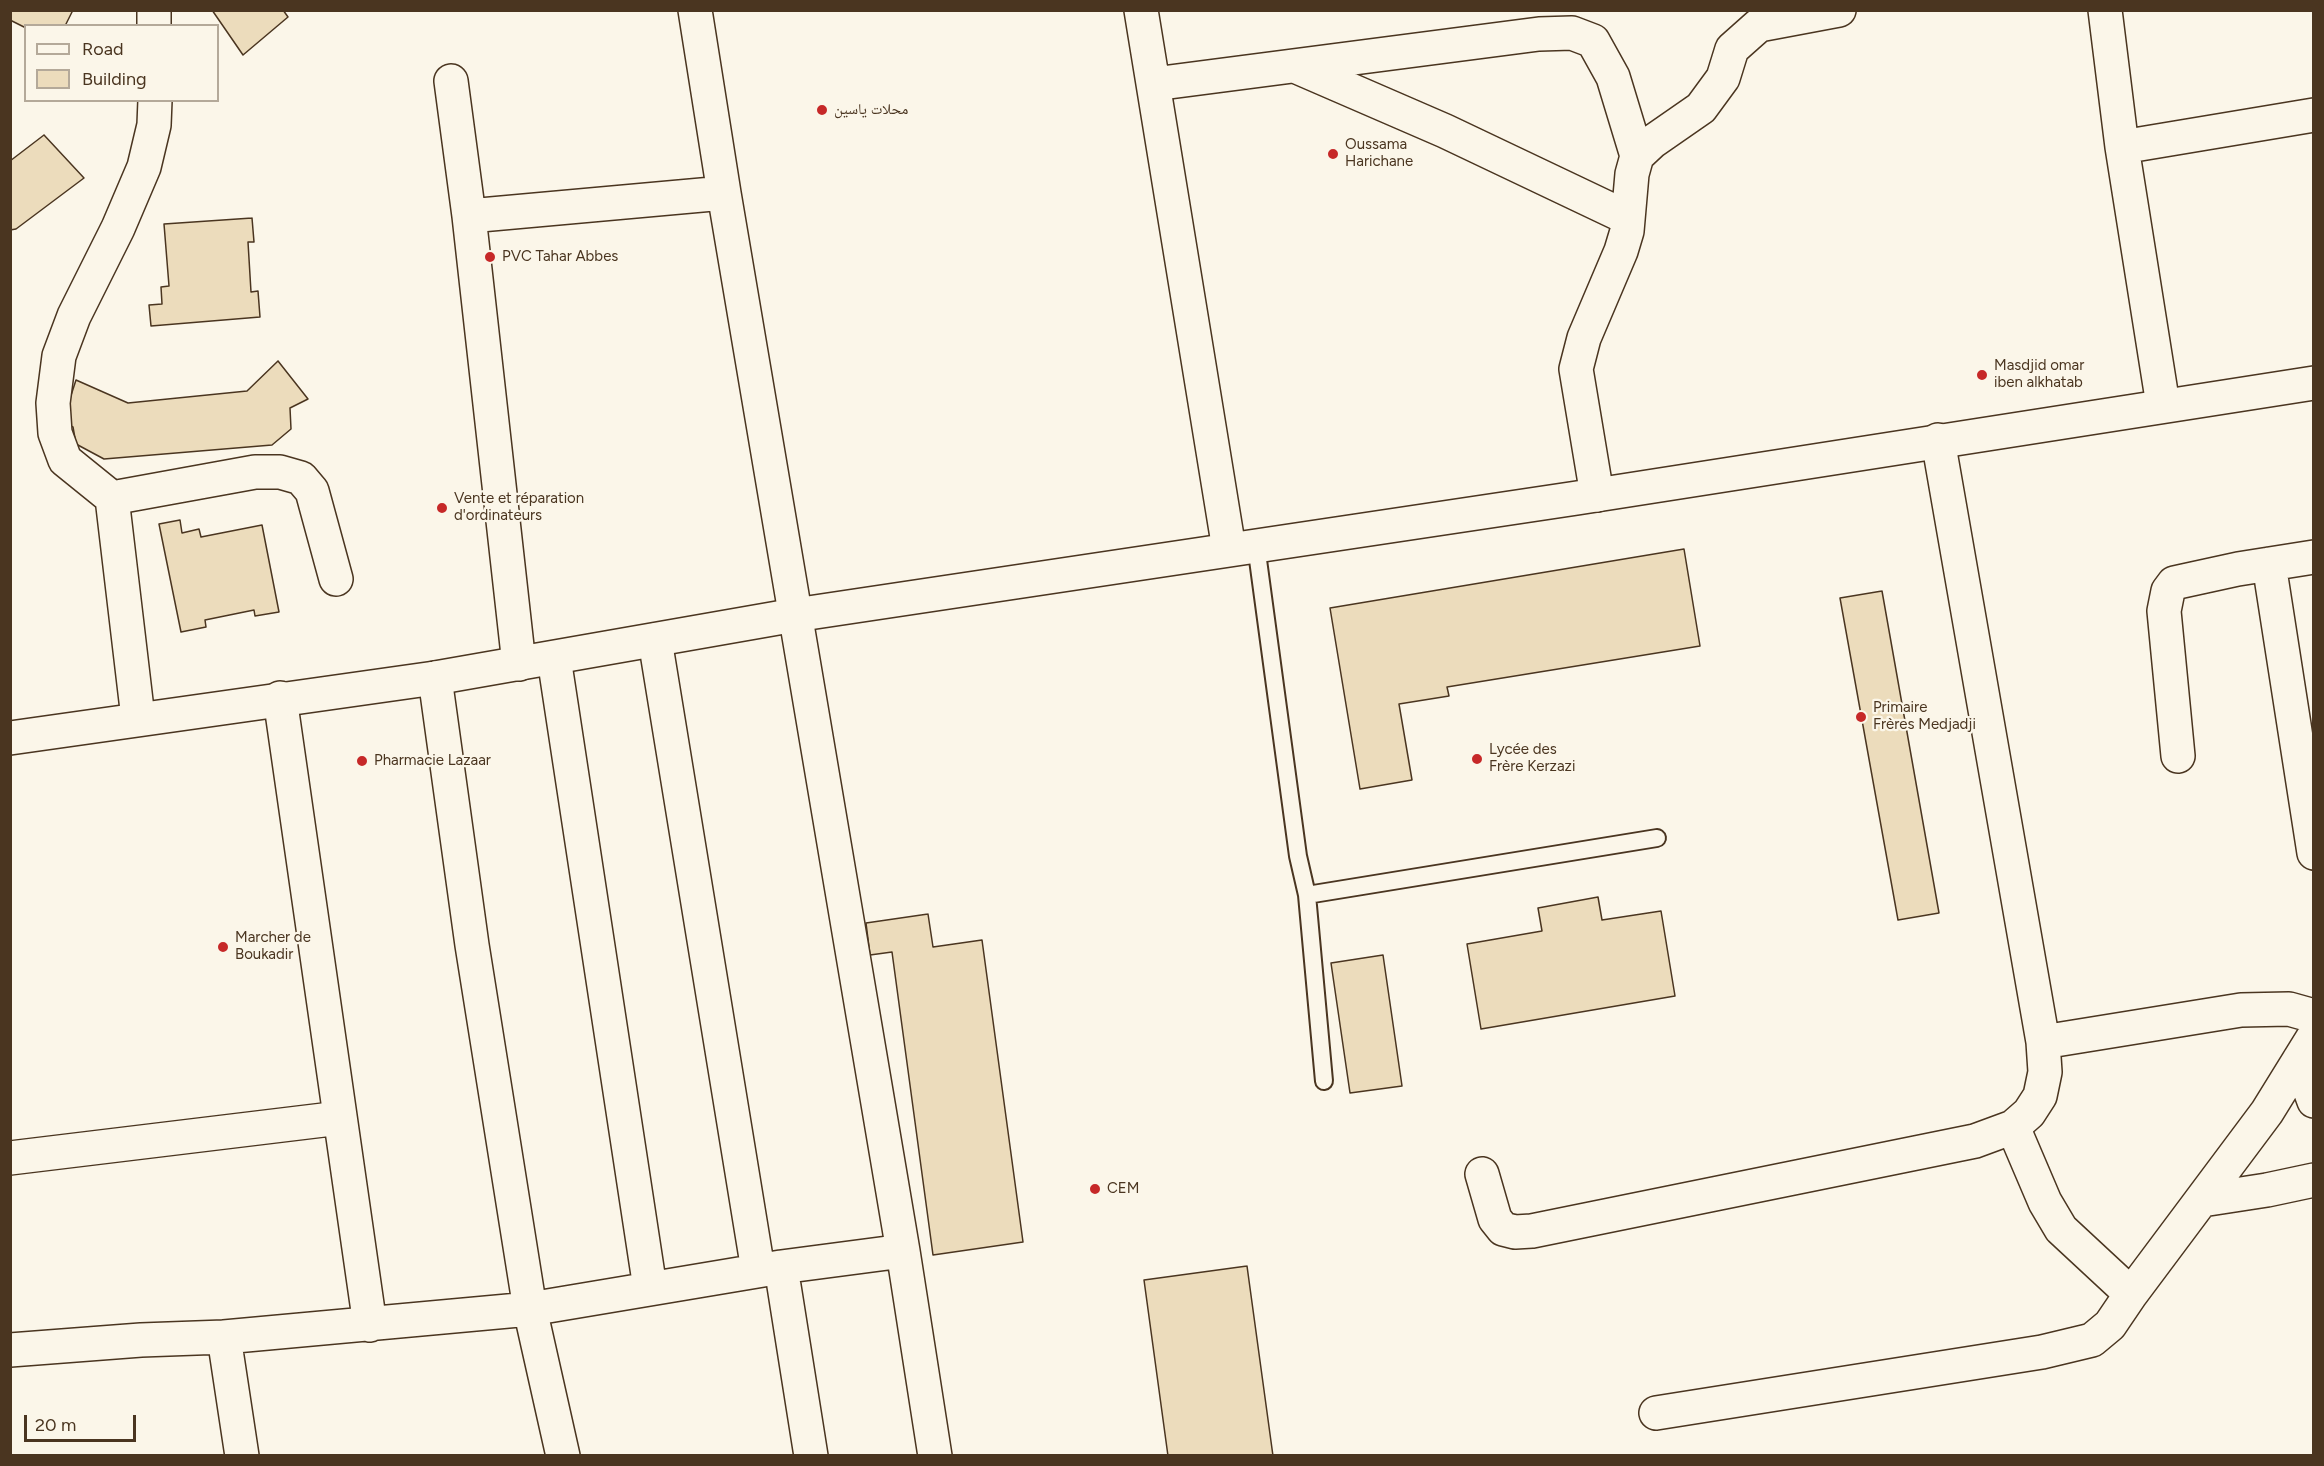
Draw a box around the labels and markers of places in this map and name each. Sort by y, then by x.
place label: محلات ياسين [834,101,908,119]
marker: محلات ياسين [815,103,829,117]
place label: Oussama Harichane [1345,136,1413,171]
marker: Oussama Harichane [1326,147,1340,161]
place label: PVC Tahar Abbes [502,248,618,266]
marker: PVC Tahar Abbes [483,250,497,264]
place label: Masdjid omar iben alkhatab [1994,357,2084,392]
marker: Masdjid omar iben alkhatab [1975,368,1989,382]
place label: Vente et réparation d'ordinateurs [454,490,584,525]
marker: Vente et réparation d'ordinateurs [435,501,449,515]
place label: Primaire Frères Medjadji [1873,699,1976,734]
marker: Primaire Frères Medjadji [1854,710,1868,724]
place label: Lycée des Frère Kerzazi [1489,741,1575,776]
place label: Pharmacie Lazaar [374,752,491,770]
marker: Lycée des Frère Kerzazi [1470,752,1484,766]
marker: Pharmacie Lazaar [355,754,369,768]
place label: Marcher de Boukadir [235,929,311,964]
marker: Marcher de Boukadir [216,940,230,954]
place label: CEM [1107,1180,1139,1198]
marker: CEM [1088,1182,1102,1196]

